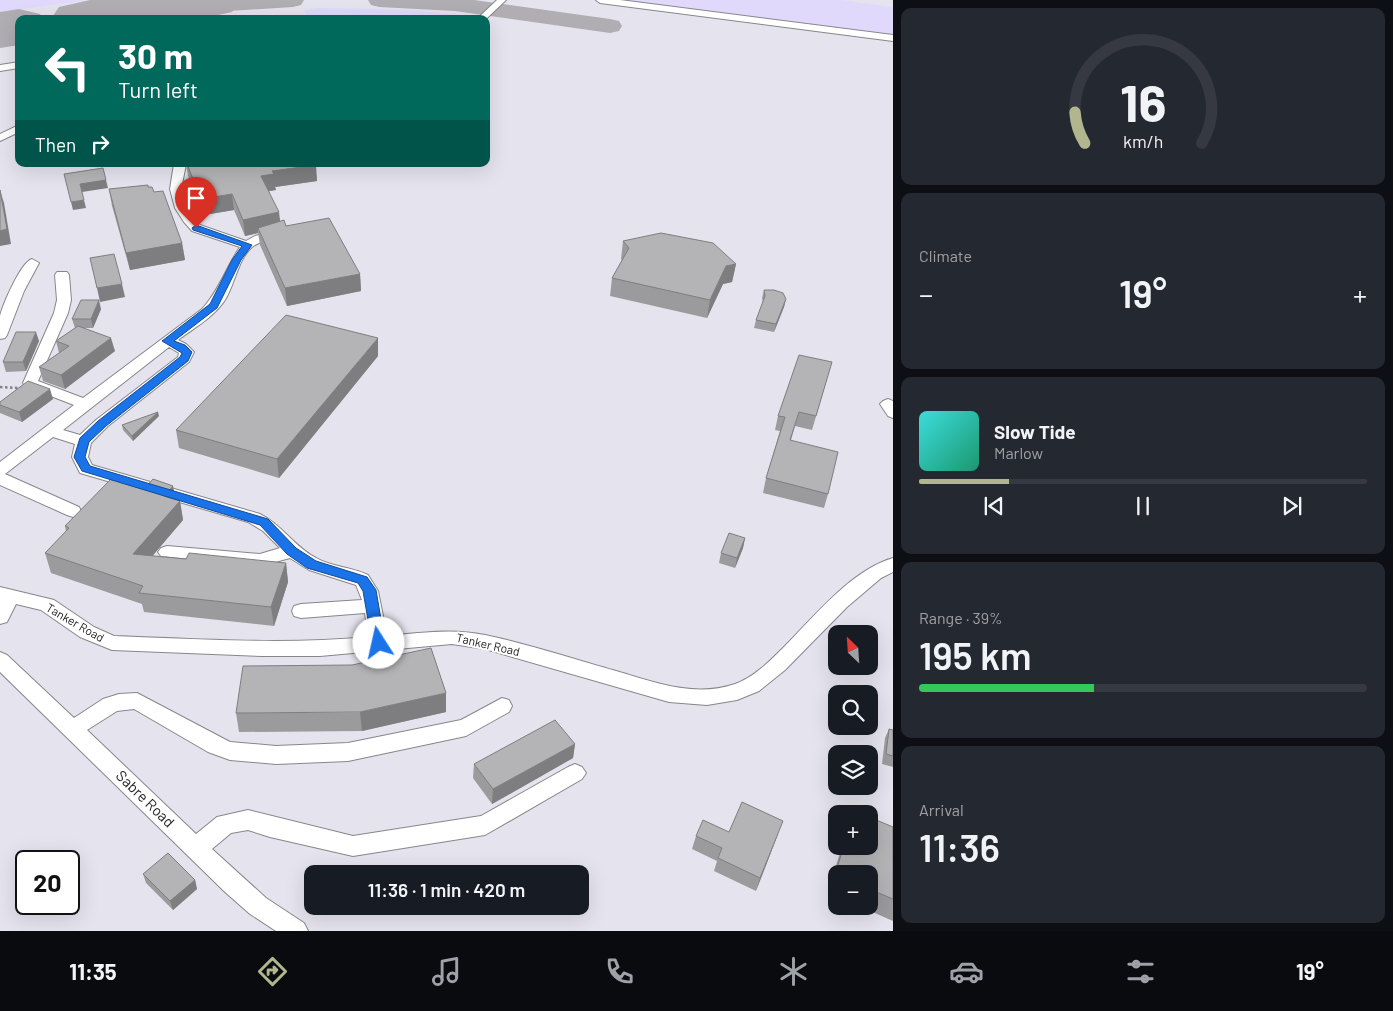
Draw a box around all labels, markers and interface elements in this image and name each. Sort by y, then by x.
text: 30 m [118,34,193,76]
icon: left [35,35,100,100]
text: 16 [1120,70,1166,132]
text: Turn left [118,76,198,102]
icon: right [86,130,114,158]
text: km/h [1123,130,1163,152]
text: Then [35,133,76,156]
pin [175,177,217,228]
icon: arrive [182,184,210,212]
text: Climate [919,246,972,265]
text: 19° [1119,270,1167,316]
text: − [919,277,933,311]
text: + [1353,277,1367,311]
text: Slow Tide [994,420,1076,443]
text: Marlow [994,443,1043,462]
icon: previous [980,492,1008,520]
icon: pause [1129,492,1157,520]
icon: next [1278,492,1306,520]
street label: Tanker Road [44,600,107,644]
text: Range · 39% [919,608,1003,627]
position arrow [352,616,404,668]
north arrow [828,625,878,675]
map controls [828,625,878,915]
street label: Tanker Road [455,630,521,658]
text: 195 km [919,632,1032,678]
button: search [828,685,878,735]
button: layers [828,745,878,795]
street label: Sabre Road [113,766,179,831]
text: Arrival [919,800,964,819]
button: + [828,805,878,855]
text: 11:36 [919,824,1000,870]
speed limit sign: 20 [15,850,80,915]
button: − [828,865,878,915]
text: 11:36 · 1 min · 420 m [368,878,525,901]
icon: directions [255,954,290,989]
icon: music [429,954,464,989]
icon: phone [602,954,637,989]
icon: climate [776,954,811,989]
icon: car [949,954,984,989]
icon: filters [1123,954,1158,989]
text: 11:35 [69,958,117,984]
text: 19° [1296,958,1324,984]

